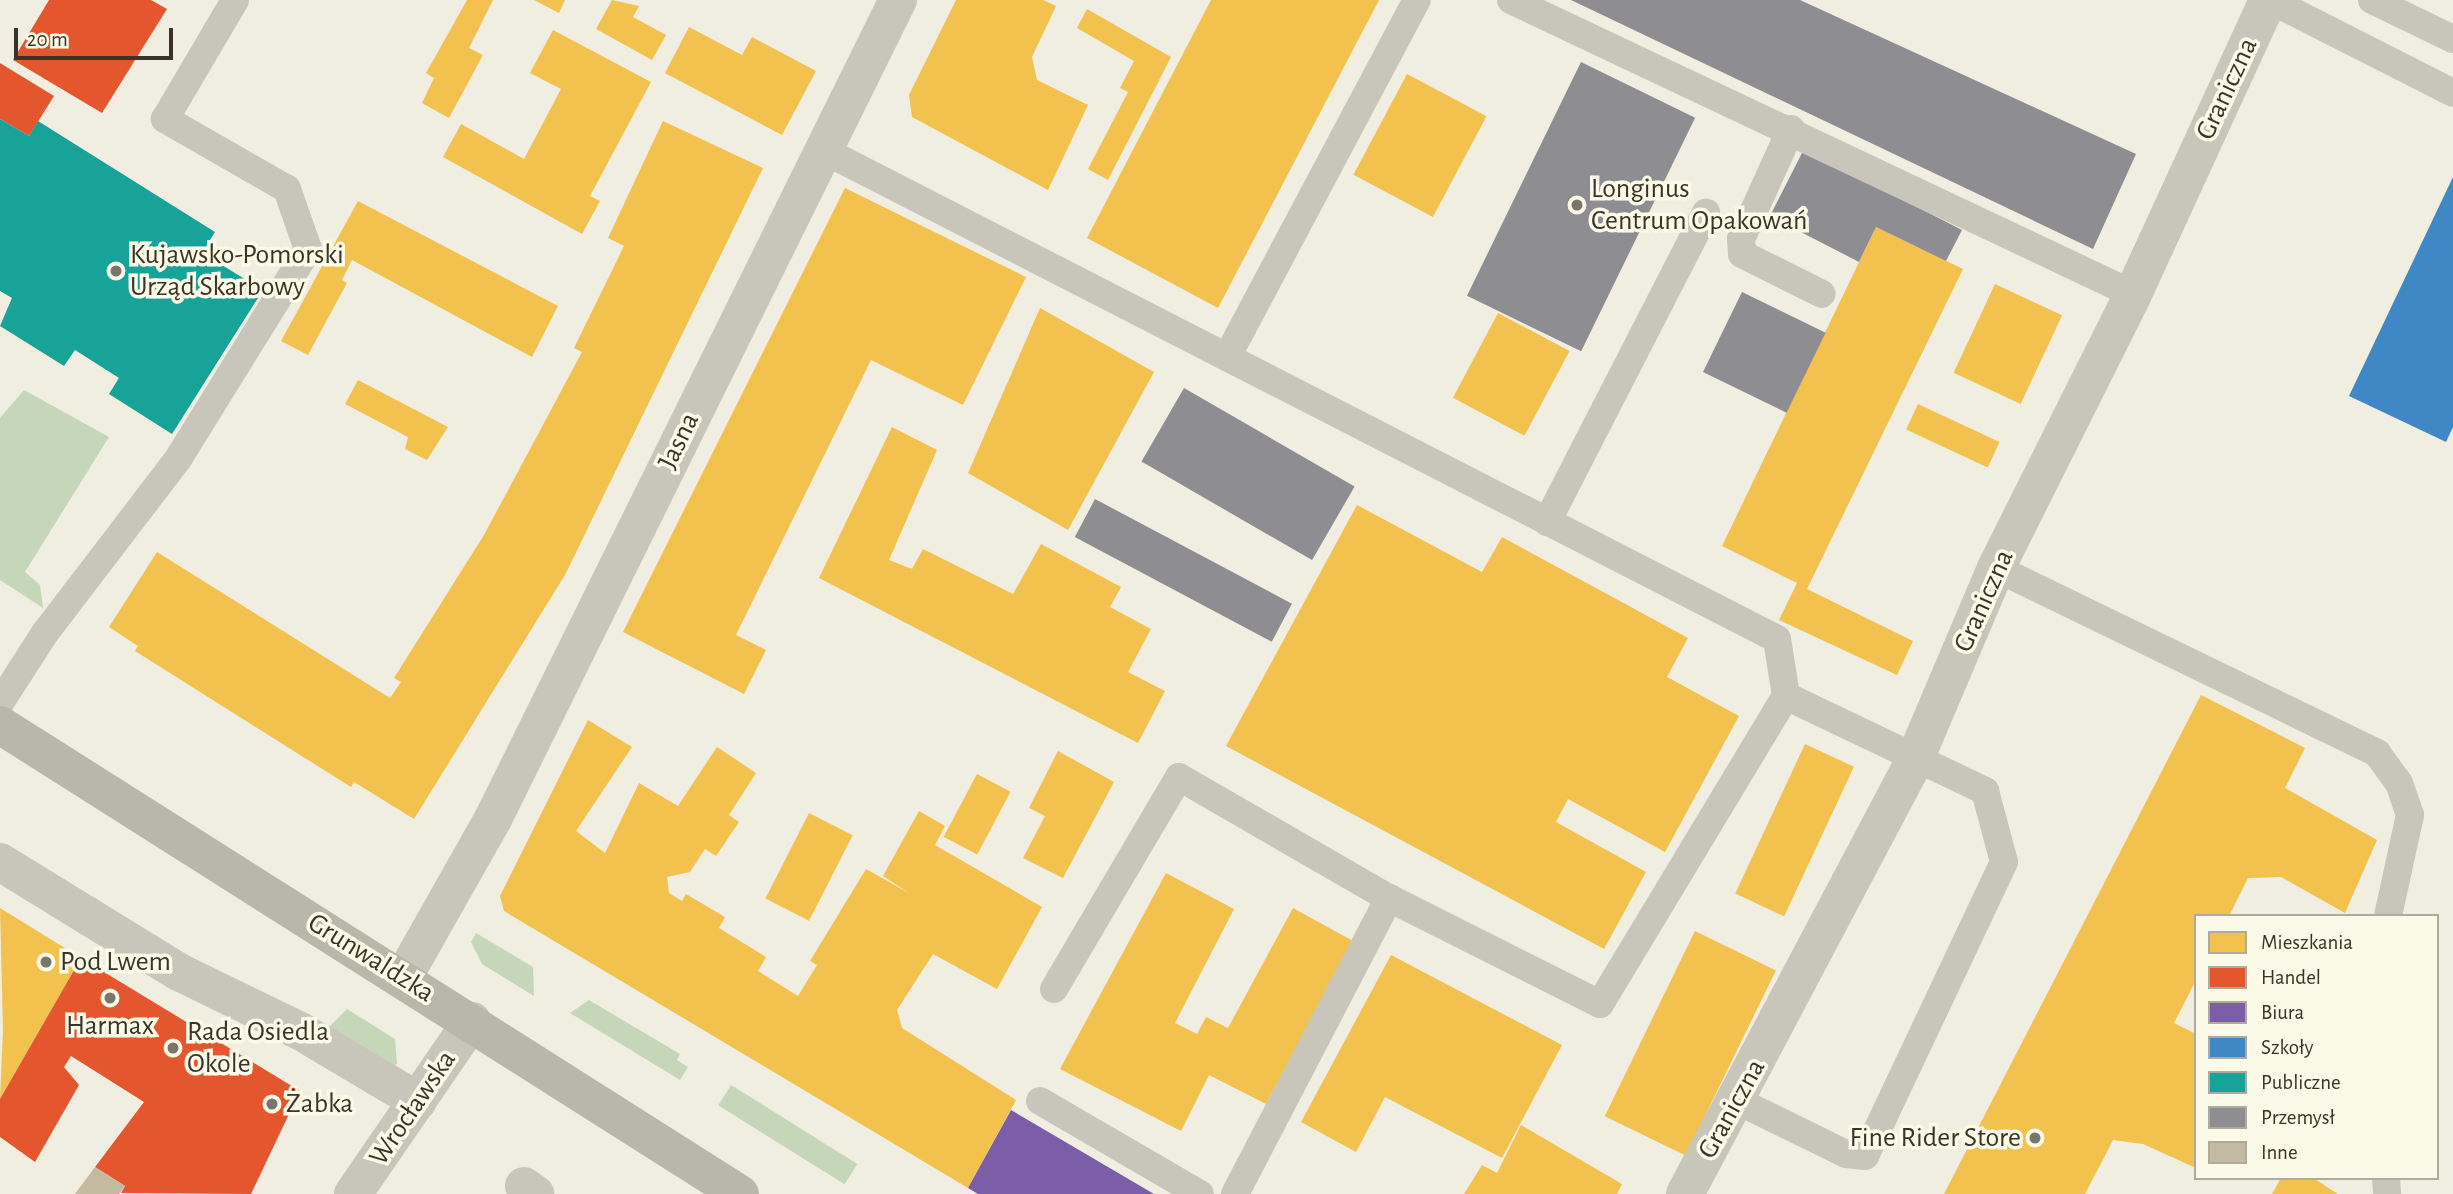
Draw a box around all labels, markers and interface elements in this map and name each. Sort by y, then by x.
scale bar [18,14,177,58]
text: 20 m [27,29,68,50]
street label: Graniczna [2189,33,2265,145]
place label: Longinus Centrum Opakowań [1591,172,1808,238]
marker: Longinus Centrum Opakowań [1569,197,1585,213]
place label: Kujawsko-Pomorski Urząd Skarbowy [130,238,344,304]
marker: Kujawsko-Pomorski Urząd Skarbowy [108,263,124,279]
street label: Jasna [651,407,707,475]
street label: Graniczna [1947,545,2021,657]
street label: Grunwaldzka [302,906,440,1010]
legend [2194,914,2439,1180]
text: Mieszkania [2261,932,2353,953]
place label: Pod Lwem [60,945,171,979]
marker: Pod Lwem [38,954,54,970]
text: Handel [2261,967,2321,988]
marker: Harmax [102,990,118,1006]
text: Biura [2261,1002,2304,1023]
place label: Harmax [66,1009,154,1043]
place label: Rada Osiedla Okole [187,1015,329,1081]
text: Szkoły [2261,1037,2314,1058]
marker: Rada Osiedla Okole [165,1040,181,1056]
street label: Wrocławska [362,1044,464,1172]
street label: Graniczna [1691,1053,1773,1165]
text: Publiczne [2261,1072,2341,1093]
place label: Żabka [286,1087,353,1121]
marker: Żabka [264,1096,280,1112]
text: Przemysł [2261,1107,2335,1128]
place label: Fine Rider Store [1850,1121,2021,1155]
marker: Fine Rider Store [2027,1130,2043,1146]
text: Inne [2261,1142,2298,1163]

